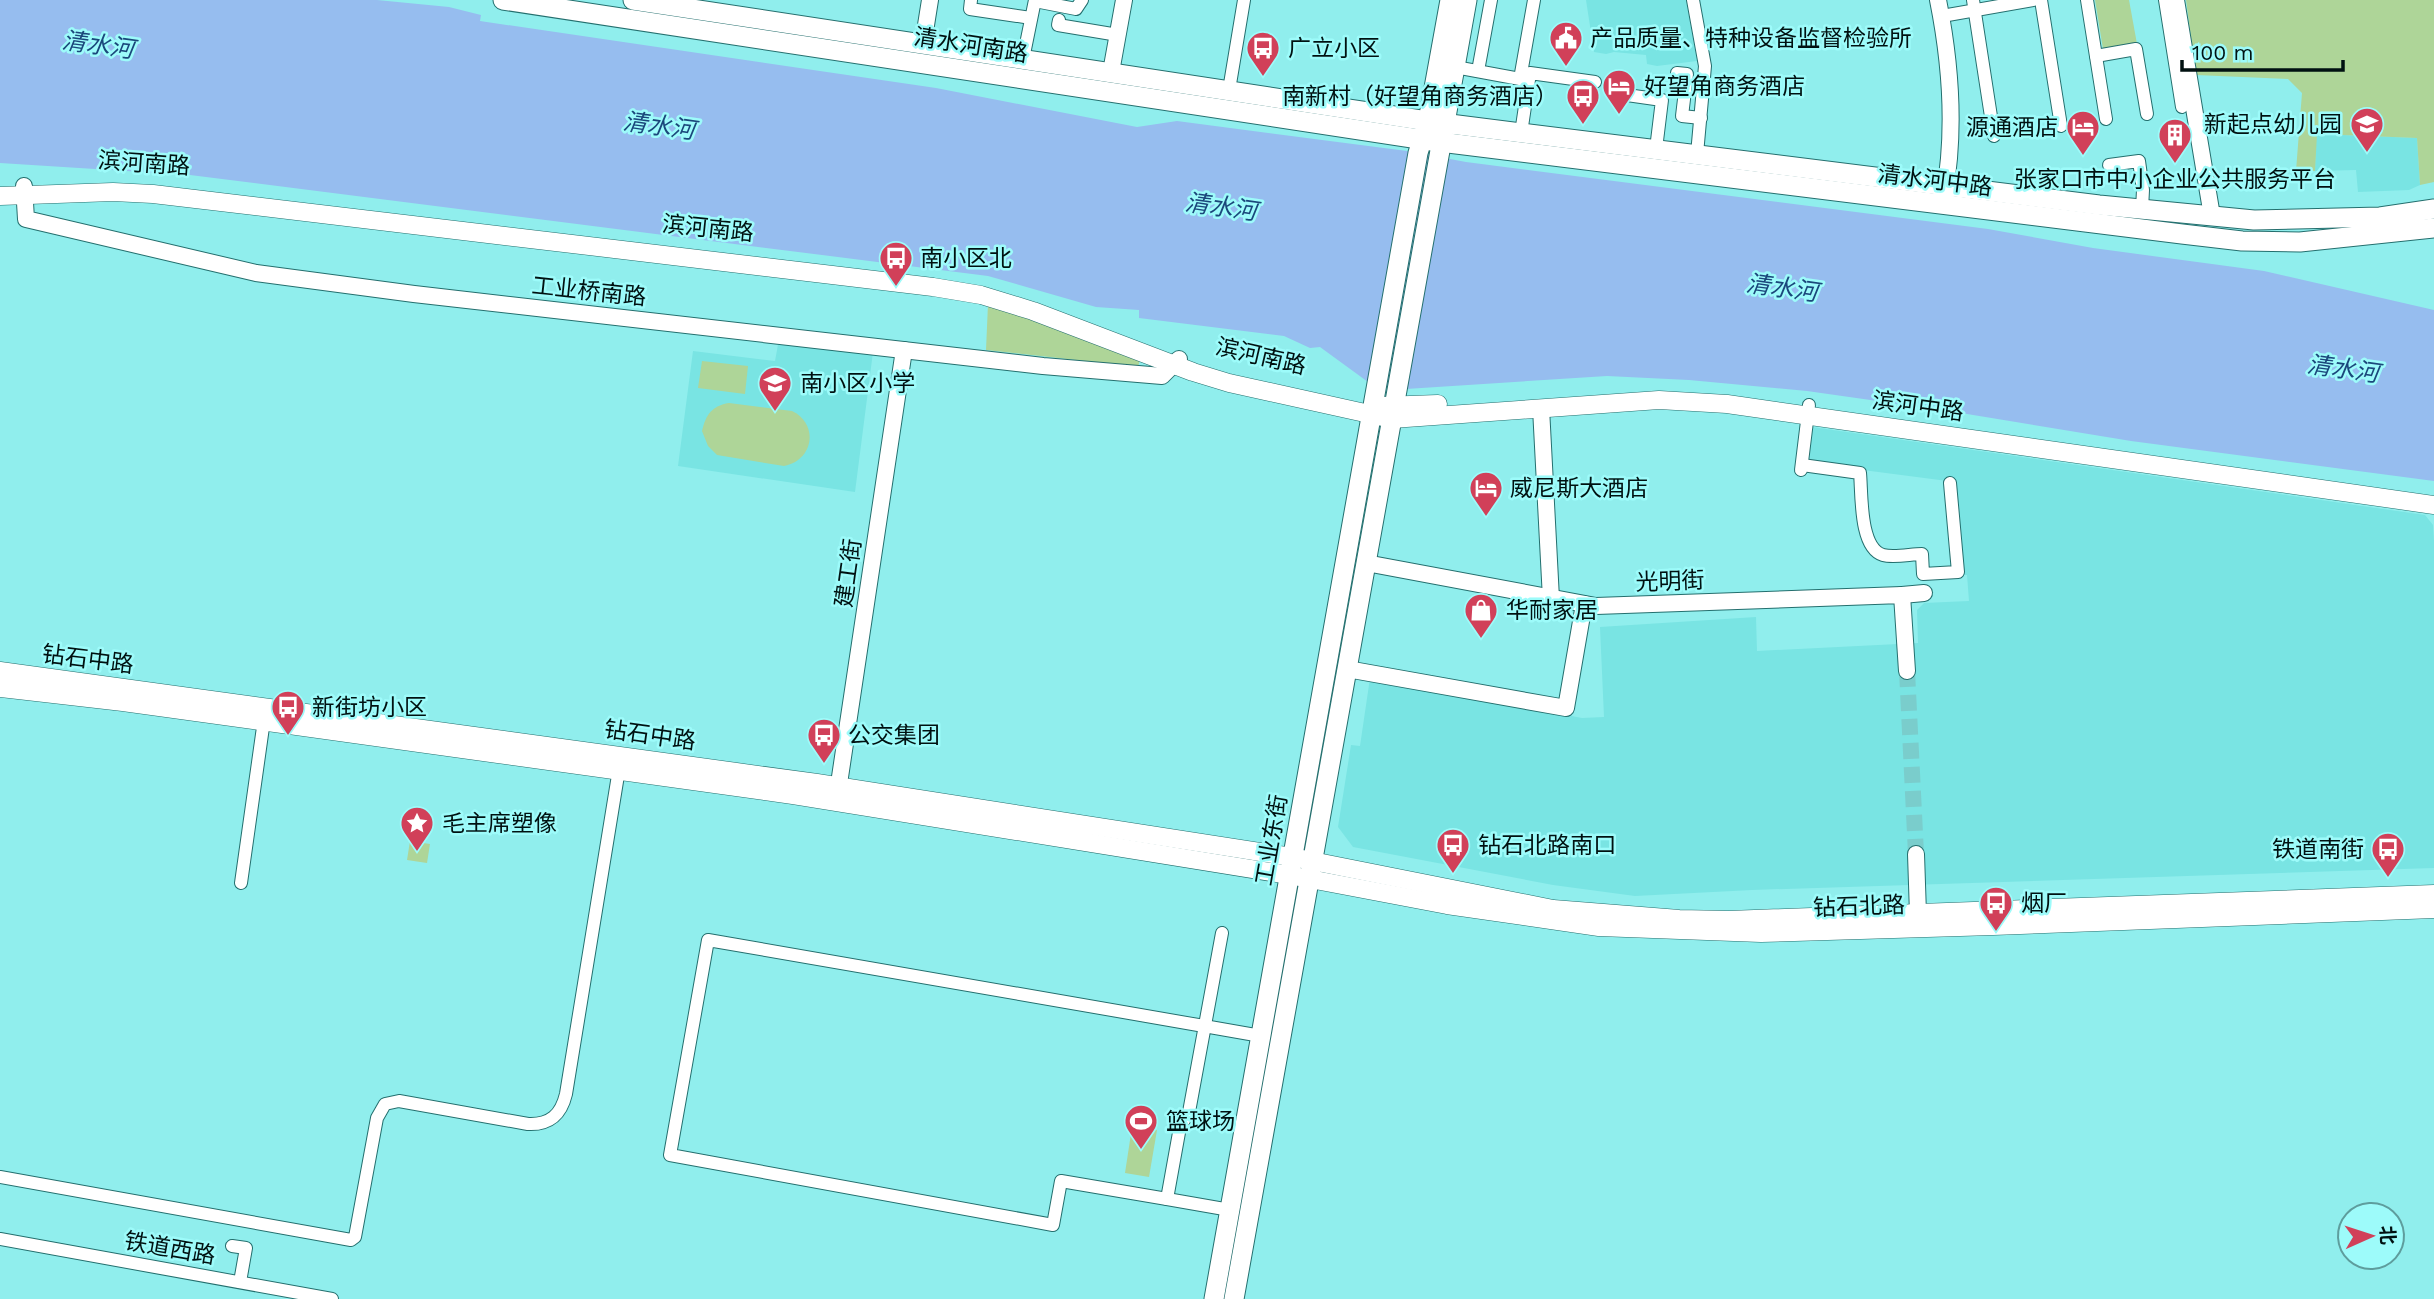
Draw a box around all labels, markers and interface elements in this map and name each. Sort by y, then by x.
public building icon: 产品质量、特种设备监督检验所 [1547,19,1585,68]
street label: 清水河南路 [912,23,1030,68]
place label: 产品质量、特种设备监督检验所 [1590,25,1912,52]
water label: 清水河 [60,26,140,64]
scale bar [2182,28,2343,72]
bus stop icon: 广立小区 [1244,29,1282,78]
place label: 广立小区 [1288,35,1380,62]
text: 100 m [2192,40,2254,65]
hotel icon: 好望角商务酒店 [1600,67,1638,116]
place label: 好望角商务酒店 [1644,73,1805,100]
bus stop icon: 南新村（好望角商务酒店） [1564,77,1602,126]
place label: 南新村（好望角商务酒店） [1282,83,1558,110]
school or university icon: 新起点幼儿园 [2348,105,2386,154]
water label: 清水河 [621,107,701,145]
hotel icon: 源通酒店 [2064,108,2102,157]
place label: 新起点幼儿园 [2204,111,2342,138]
place label: 源通酒店 [1966,114,2058,141]
building icon: 张家口市中小企业公共服务平台 [2156,116,2194,165]
street label: 滨河南路 [97,147,191,180]
street label: 清水河中路 [1876,160,1994,201]
place label: 张家口市中小企业公共服务平台 [2014,166,2336,193]
water label: 清水河 [1183,188,1263,226]
street label: 滨河南路 [661,210,755,247]
bus stop icon: 南小区北 [877,239,915,288]
place label: 南小区北 [920,245,1012,272]
water label: 清水河 [1744,269,1824,307]
street label: 工业桥南路 [530,272,648,311]
street label: 滨河南路 [1213,333,1309,380]
water label: 清水河 [2305,350,2385,388]
school or university icon: 南小区小学 [756,364,794,413]
place label: 南小区小学 [800,370,915,397]
street label: 滨河中路 [1870,387,1965,426]
hotel icon: 威尼斯大酒店 [1467,469,1505,518]
place label: 威尼斯大酒店 [1510,475,1648,502]
street label: 建工街 [830,537,867,609]
street label: 光明街 [1635,567,1705,596]
shop icon: 华耐家居 [1462,591,1500,640]
place label: 华耐家居 [1506,597,1598,624]
street label: 钻石中路 [41,640,135,679]
bus stop icon: 新街坊小区 [269,688,307,737]
place label: 新街坊小区 [312,694,427,721]
street label: 钻石中路 [602,716,697,755]
bus stop icon: 公交集团 [805,716,843,765]
place label: 公交集团 [848,722,940,749]
street label: 工业东街 [1250,792,1293,888]
place icon: 毛主席塑像 [398,804,436,853]
place label: 毛主席塑像 [442,810,557,837]
bus stop icon: 钻石北路南口 [1434,826,1472,875]
bus stop icon: 铁道南街 [2369,830,2407,879]
place label: 钻石北路南口 [1478,832,1616,859]
place label: 铁道南街 [2272,836,2364,863]
bus stop icon: 烟厂 [1977,884,2015,933]
place label: 烟厂 [2021,890,2067,917]
street label: 钻石北路 [1813,891,1905,922]
sports icon: 篮球场 [1122,1102,1160,1151]
place label: 篮球场 [1166,1108,1235,1135]
north arrow [2336,1201,2406,1271]
text: 北 [2375,1225,2399,1245]
street label: 铁道西路 [122,1227,218,1270]

